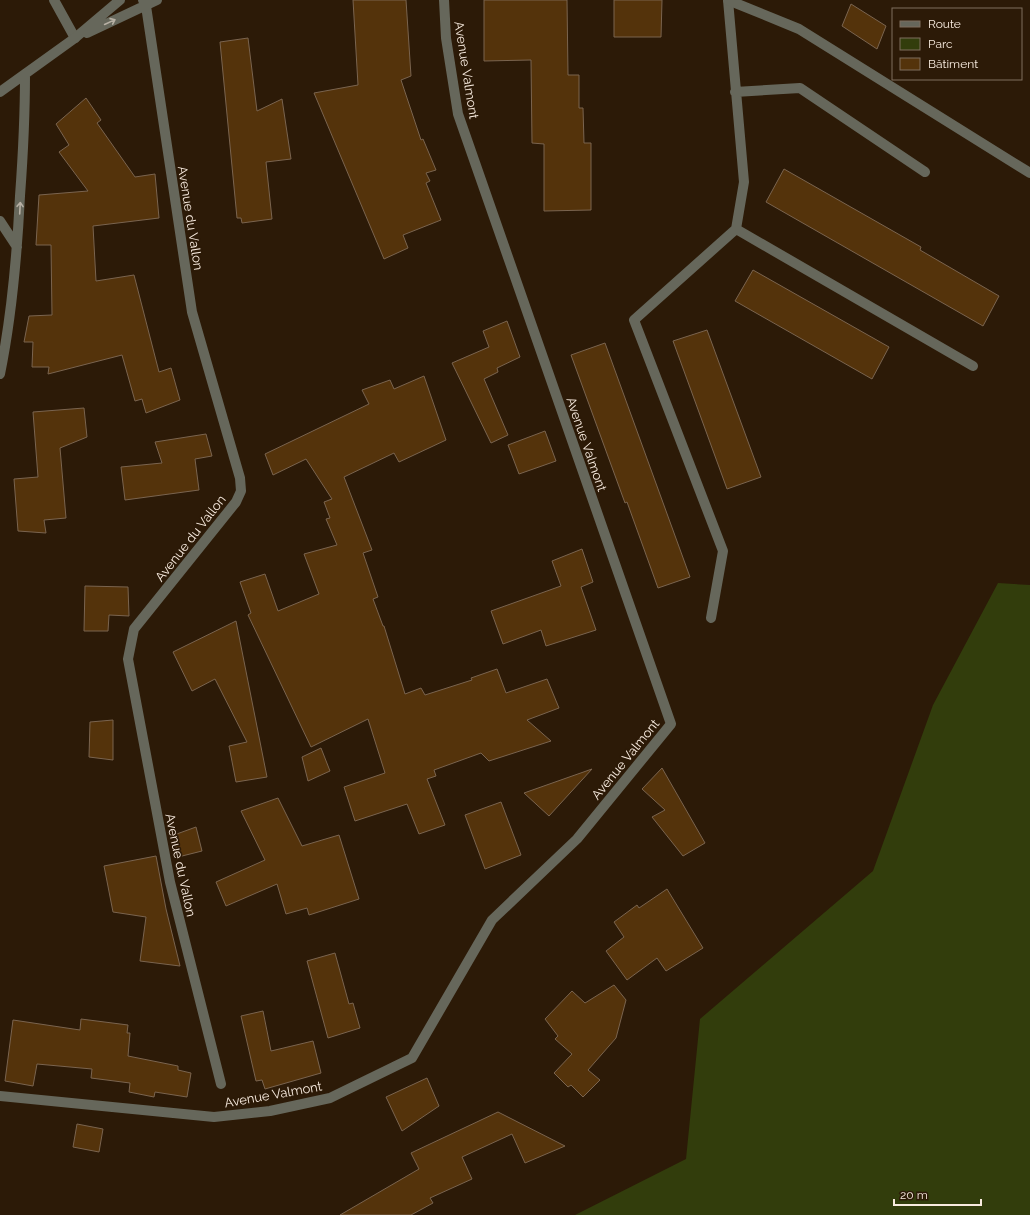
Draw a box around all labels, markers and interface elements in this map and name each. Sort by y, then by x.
legend [892,8,1022,80]
text: Route [928,17,961,31]
one-way arrow [104,18,116,25]
street label: Avenue Valmont [451,20,482,121]
text: Parc [928,37,953,51]
text: Bâtiment [928,57,978,71]
street label: Avenue du Vallon [175,165,206,271]
one-way arrow [16,202,23,215]
street label: Avenue Valmont [563,395,610,494]
street label: Avenue du Vallon [152,492,229,584]
street label: Avenue Valmont [588,716,663,802]
street label: Avenue du Vallon [162,812,199,918]
street label: Avenue Valmont [223,1078,324,1110]
scale bar [894,1181,981,1207]
text: 20 m [900,1188,928,1202]

